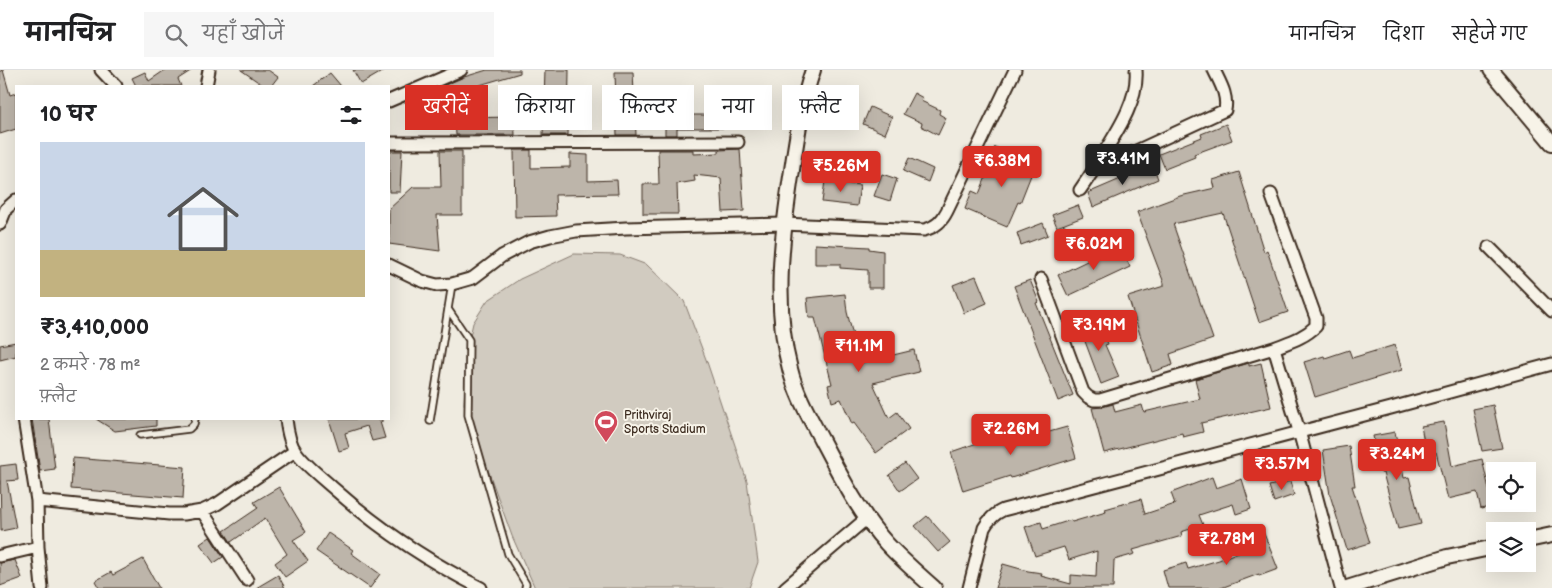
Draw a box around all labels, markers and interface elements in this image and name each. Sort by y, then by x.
search box [144,12,494,57]
text: मानचित्र [25,19,114,48]
icon: search [162,21,190,49]
text: यहाँ खोजें [202,23,284,46]
text: मानचित्र [1289,24,1355,45]
text: दिशा [1383,24,1424,45]
text: सहेजे गए [1452,24,1527,45]
chip: खरीदें [405,85,488,130]
chip: किराया [498,85,592,130]
chip: फ़िल्टर [602,85,694,130]
chip: नया [704,85,772,130]
chip: फ़्लैट [782,85,859,130]
icon: filters [337,101,365,129]
text: 10 घर [40,102,96,127]
pin: ₹3.41M [1082,144,1164,186]
pin: ₹6.38M [961,146,1043,188]
pin: ₹5.26M [800,150,882,193]
text: ₹3.41M [1096,150,1150,169]
text: ₹6.38M [974,152,1030,171]
text: ₹5.26M [813,157,869,176]
icon: home [158,174,248,264]
pin: ₹6.02M [1053,228,1135,271]
text: ₹6.02M [1065,235,1123,254]
pin: ₹3.19M [1058,310,1140,352]
text: ₹3,410,000 [40,315,149,340]
text: ₹3.19M [1072,316,1126,335]
pin: ₹11.1M [818,330,900,373]
text: ₹11.1M [835,337,883,356]
text: 2 कमरे · 78 m² [40,356,140,375]
text: फ़्लैट [40,388,76,407]
place label: Prithviraj Sports Stadium [624,408,706,437]
sports icon: Prithviraj Sports Stadium [593,409,619,443]
pin: ₹2.26M [970,414,1052,456]
text: ₹2.26M [982,420,1040,439]
pin: ₹3.24M [1356,438,1438,481]
text: ₹3.24M [1369,445,1425,464]
pin: ₹3.57M [1241,448,1323,491]
text: ₹3.57M [1254,455,1310,474]
map controls [1486,462,1536,572]
button: locate [1486,462,1536,512]
button: layers [1486,522,1536,572]
pin: ₹2.78M [1186,524,1268,566]
text: ₹2.78M [1199,530,1255,549]

